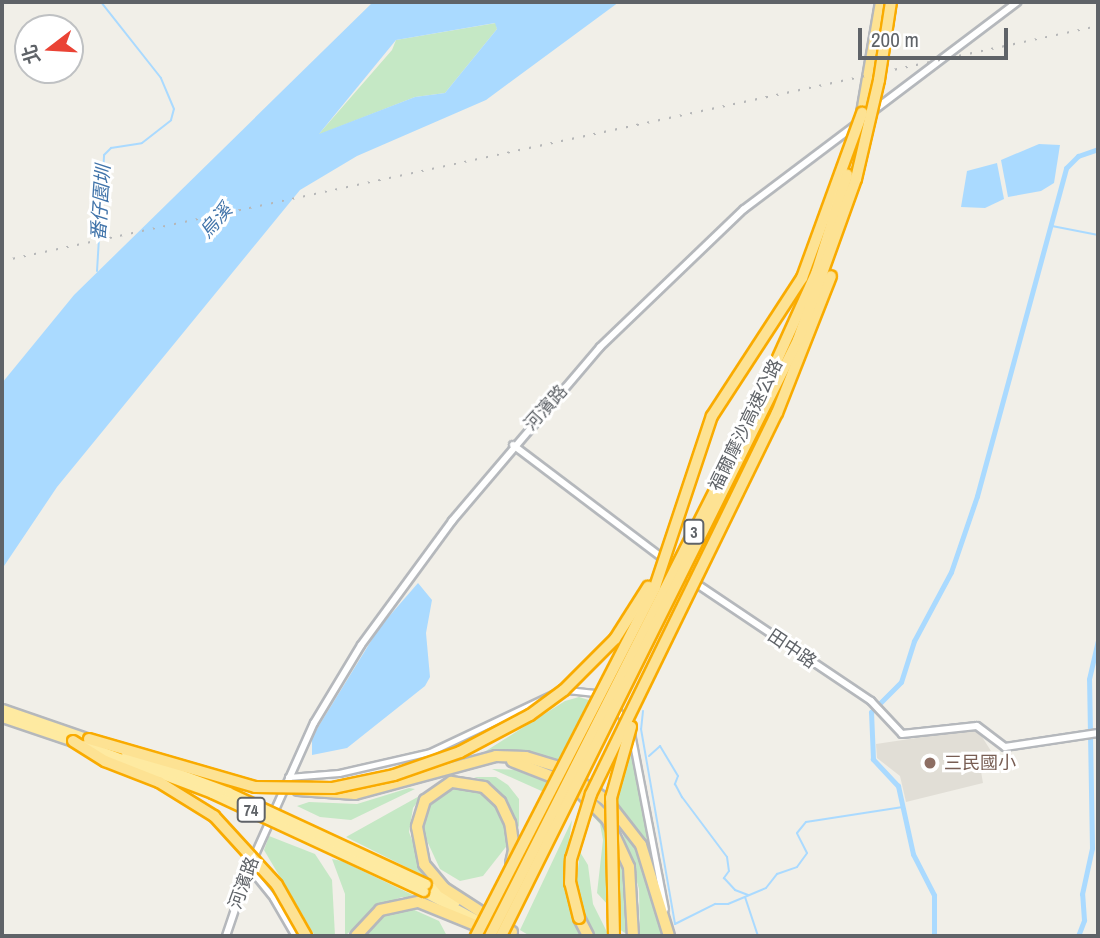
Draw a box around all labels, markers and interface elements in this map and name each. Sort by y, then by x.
north arrow [14,14,84,84]
scale bar [862,14,1012,58]
text: 200 m [871,25,919,54]
text: 北 [16,42,46,67]
water label: 番仔園圳 [87,164,115,242]
water label: 烏溪 [195,199,237,243]
street label: 福爾摩沙高速公路 [705,356,787,494]
street label: 河濱路 [520,381,572,435]
road number: 3 [682,520,706,544]
street label: 田中路 [764,625,820,673]
place label: 三民國小 [944,752,1016,774]
marker: 三民國小 [922,755,938,771]
road number: 74 [235,797,267,822]
street label: 河濱路 [225,854,263,912]

